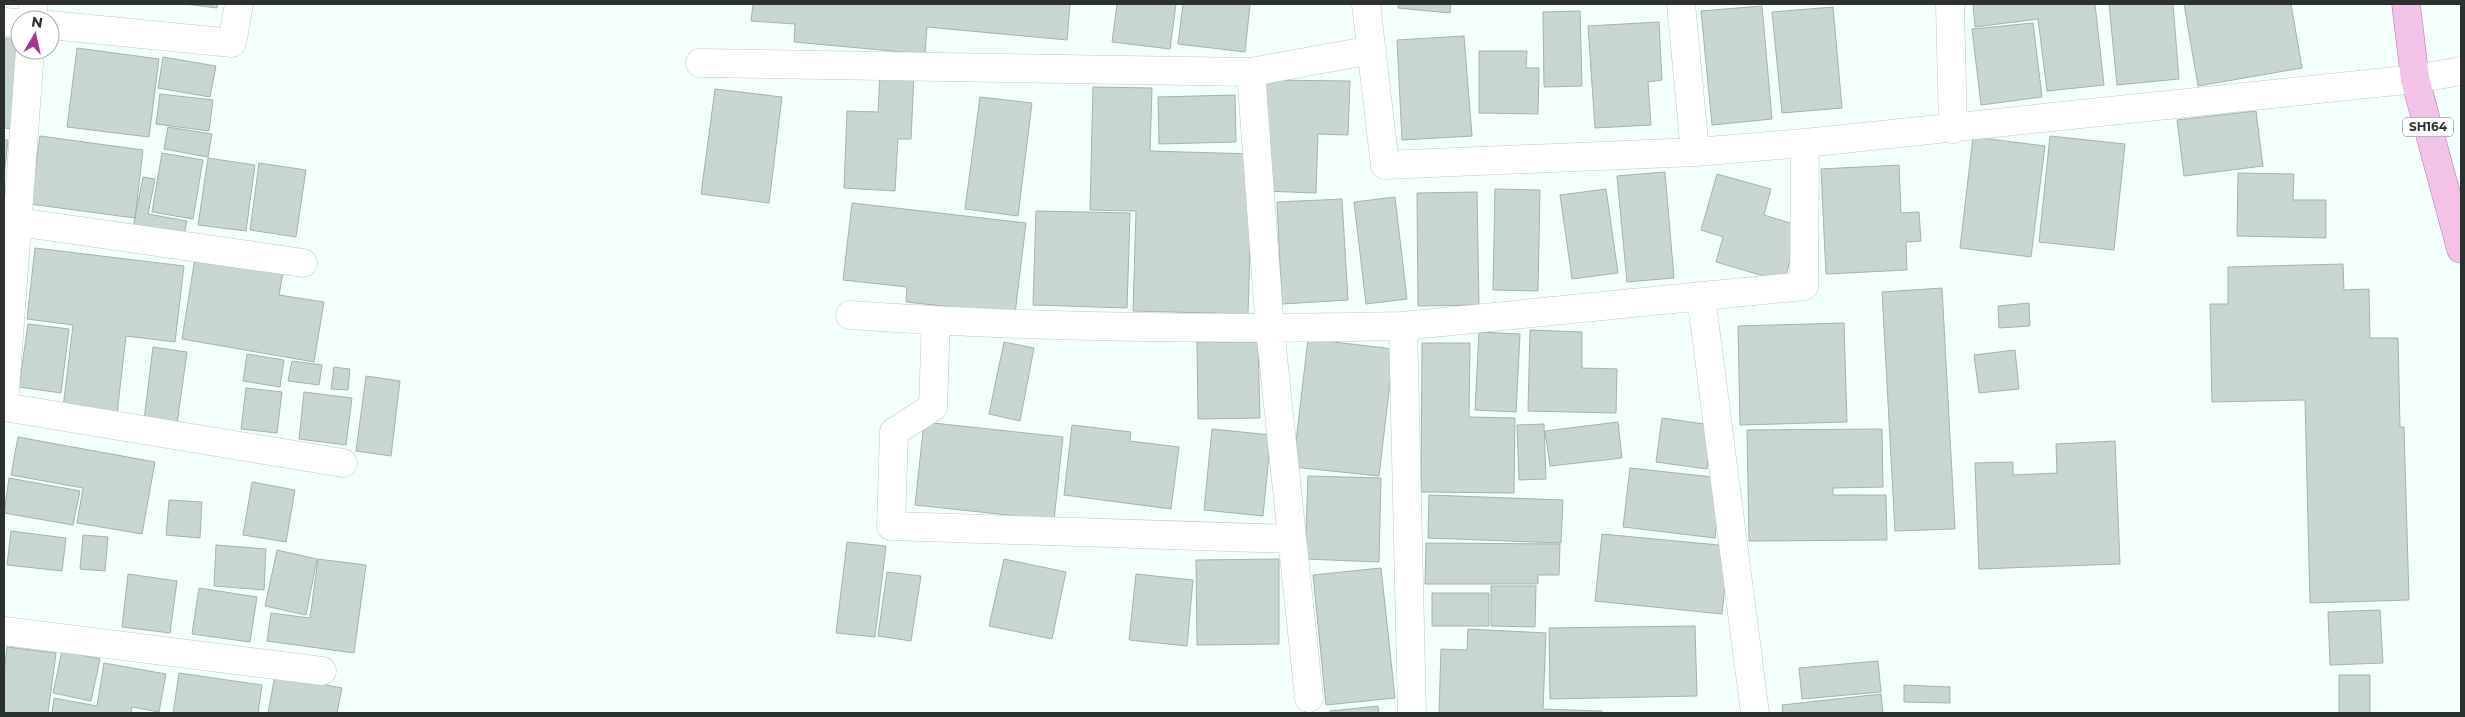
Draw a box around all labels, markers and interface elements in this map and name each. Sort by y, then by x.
north arrow [10,10,60,60]
text: N [30,12,44,32]
road number: SH164 [2403,118,2453,136]

